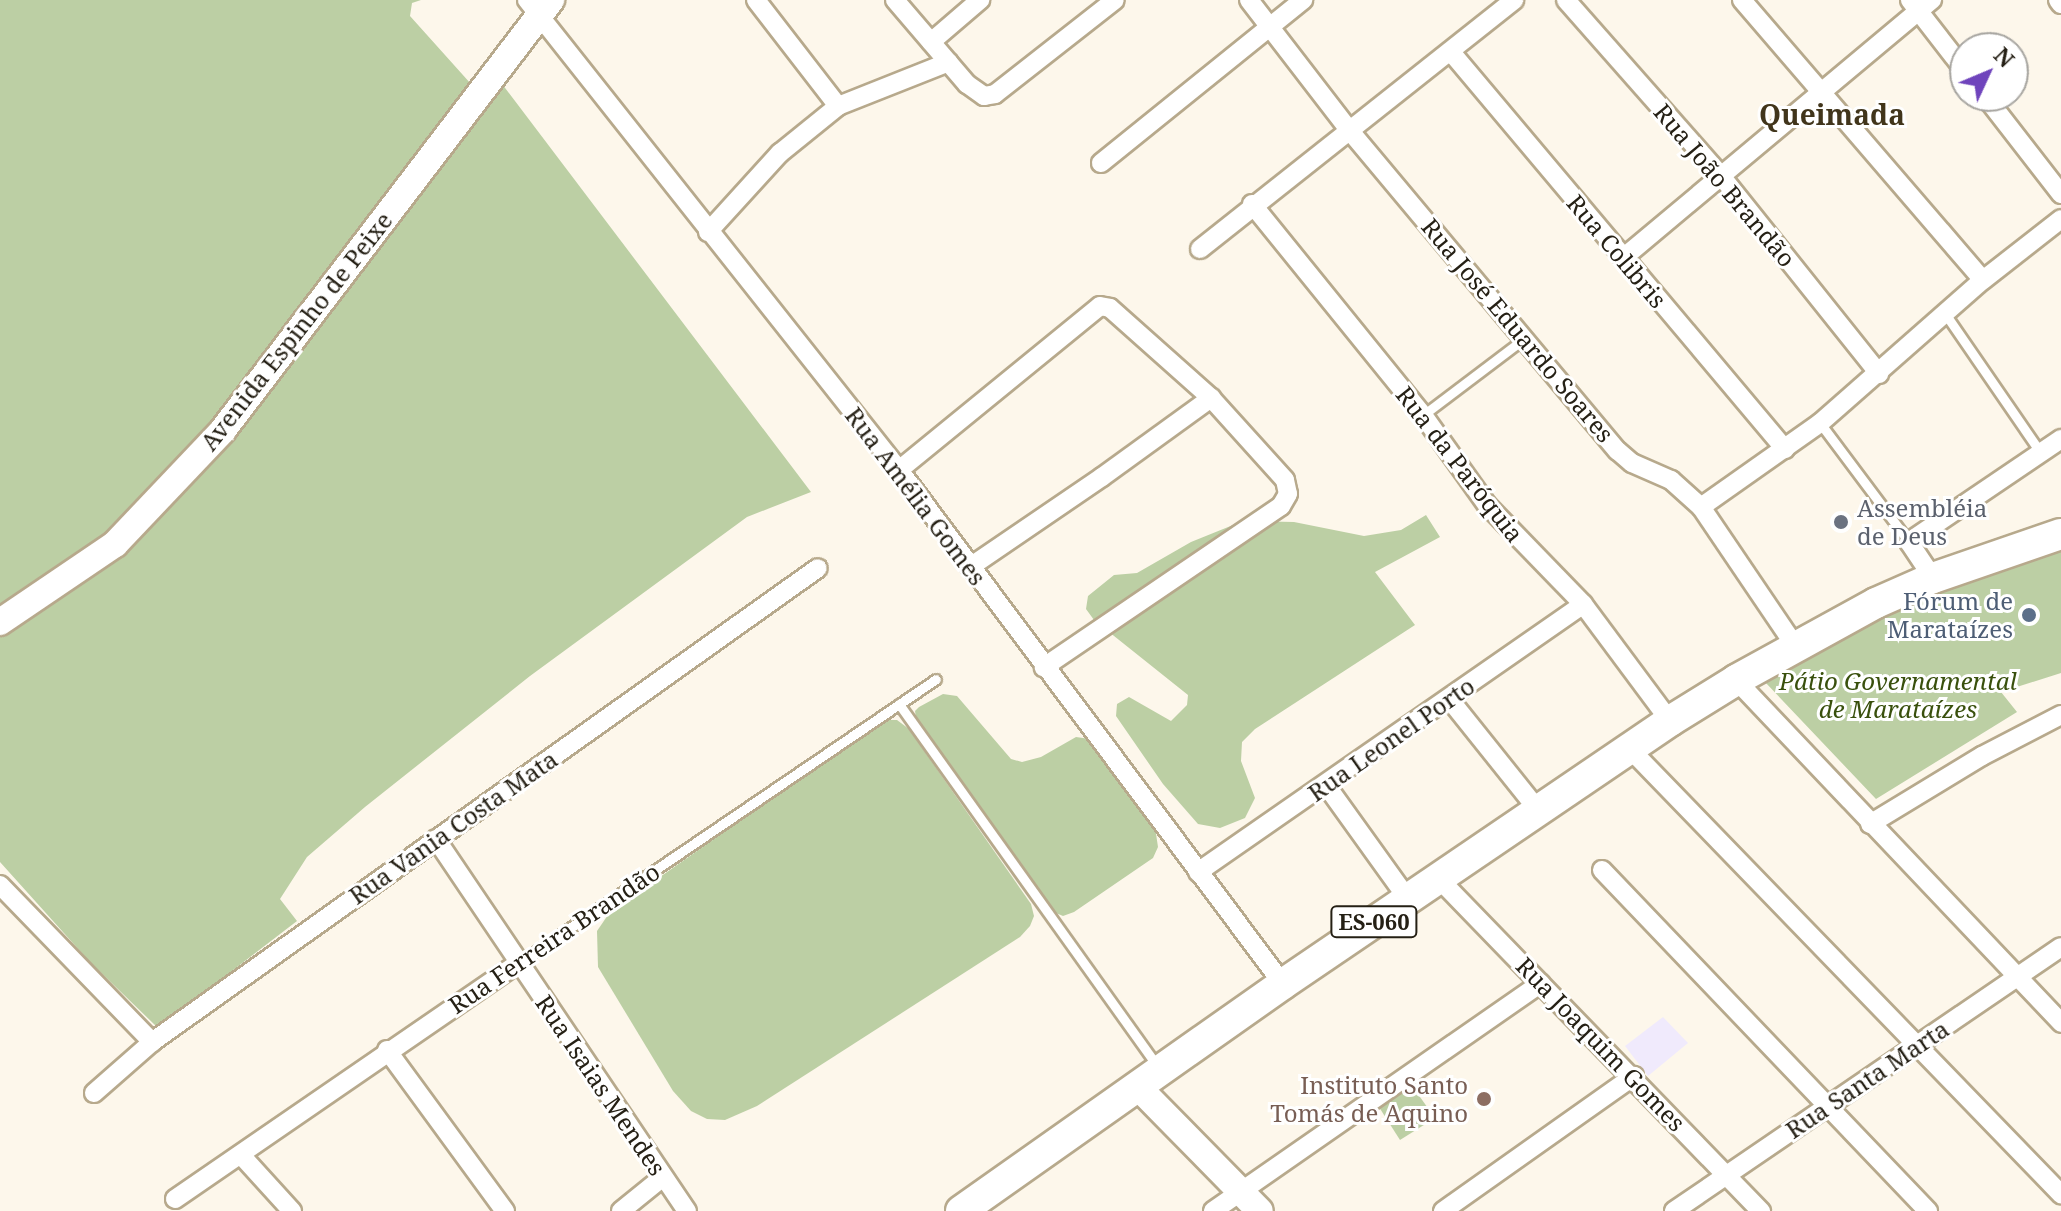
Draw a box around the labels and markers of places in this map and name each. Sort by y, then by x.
place label: Assembléia de Deus [1857,494,1987,550]
marker: Assembléia de Deus [1832,513,1850,531]
place label: Fórum de Marataízes [1887,587,2013,643]
marker: Fórum de Marataízes [2020,606,2038,624]
place label: Instituto Santo Tomás de Aquino [1270,1071,1468,1127]
marker: Instituto Santo Tomás de Aquino [1475,1090,1493,1108]

